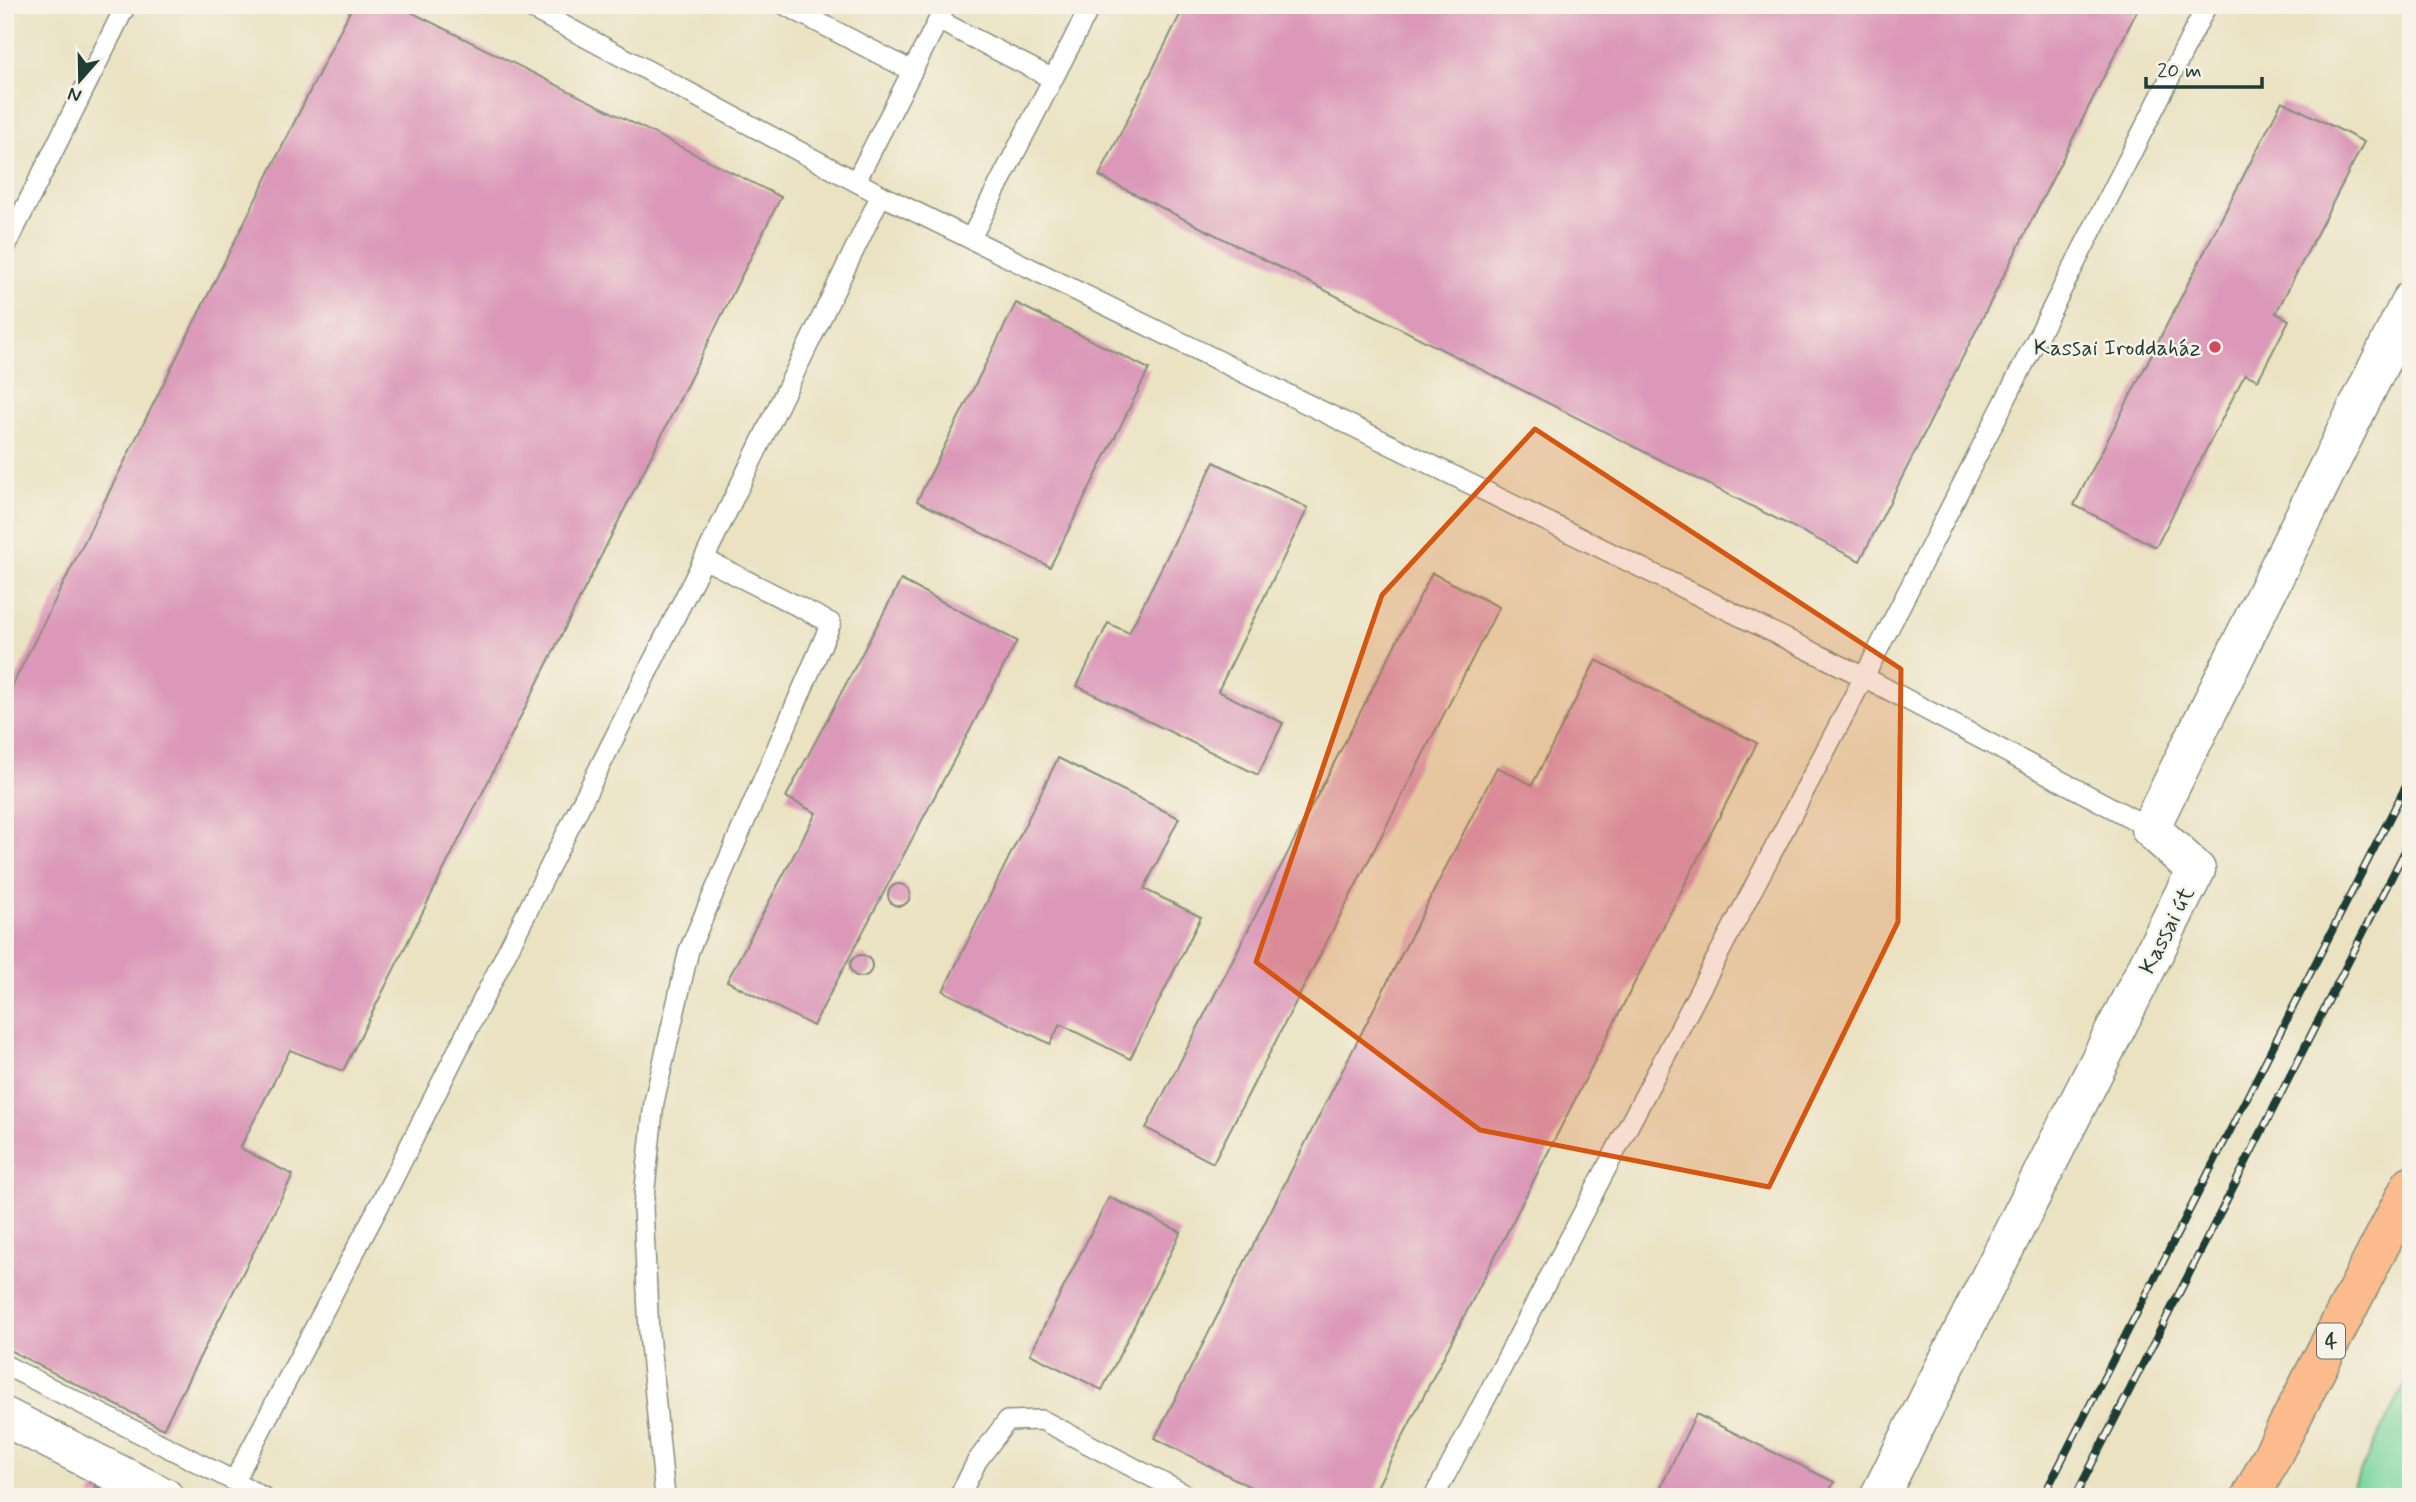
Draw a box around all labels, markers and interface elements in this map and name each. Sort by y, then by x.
north arrow [46,46,116,116]
scale bar [2146,46,2262,90]
text: 20 m [2157,57,2202,85]
text: N [64,81,85,108]
place label: Kassai Iroddaház [2034,334,2201,364]
marker: Kassai Iroddaház [2207,339,2223,355]
street label: Kassai út [2133,882,2203,980]
road number: 4 [2317,1324,2345,1358]

